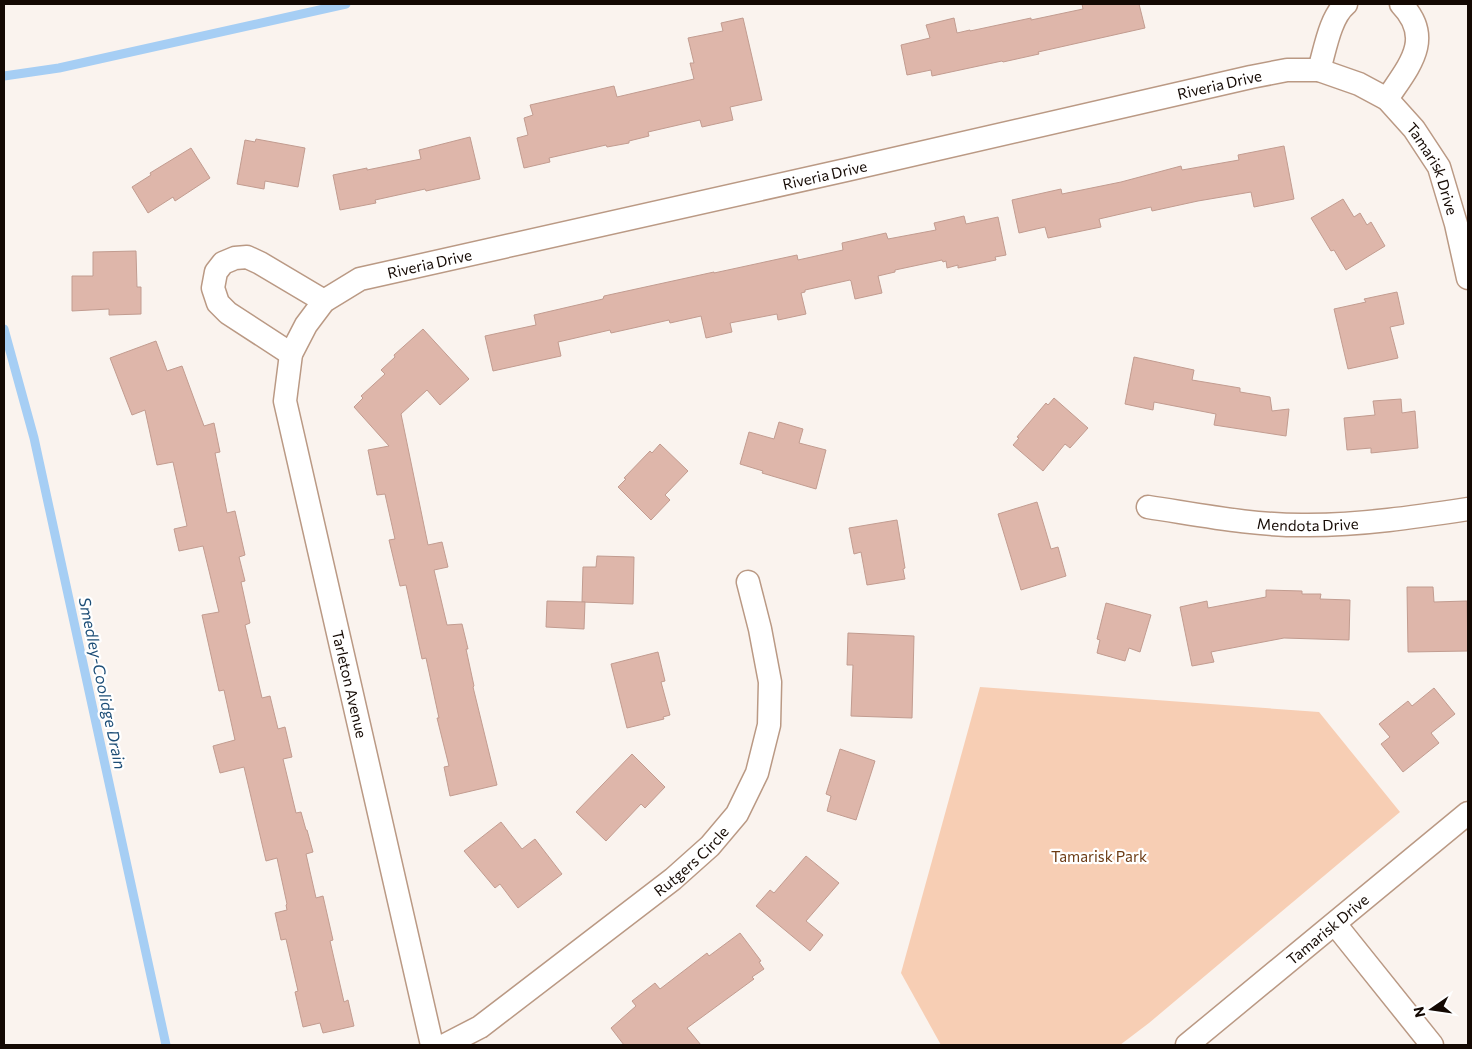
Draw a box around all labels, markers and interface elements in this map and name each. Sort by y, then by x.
street label: Riveria Drive [1175,66,1263,103]
street label: Tamarisk Drive [1403,118,1462,217]
street label: Riveria Drive [781,156,869,193]
street label: Riveria Drive [385,245,474,282]
street label: Mendota Drive [1256,514,1359,534]
water label: Smedley-Coolidge Drain [75,595,131,771]
street label: Tarleton Avenue [329,628,371,740]
street label: Rutgers Circle [650,822,732,900]
park label: Tamarisk Park [1051,847,1147,865]
street label: Tamarisk Drive [1283,890,1372,968]
north arrow [1407,984,1457,1034]
text: N [1409,1005,1428,1019]

